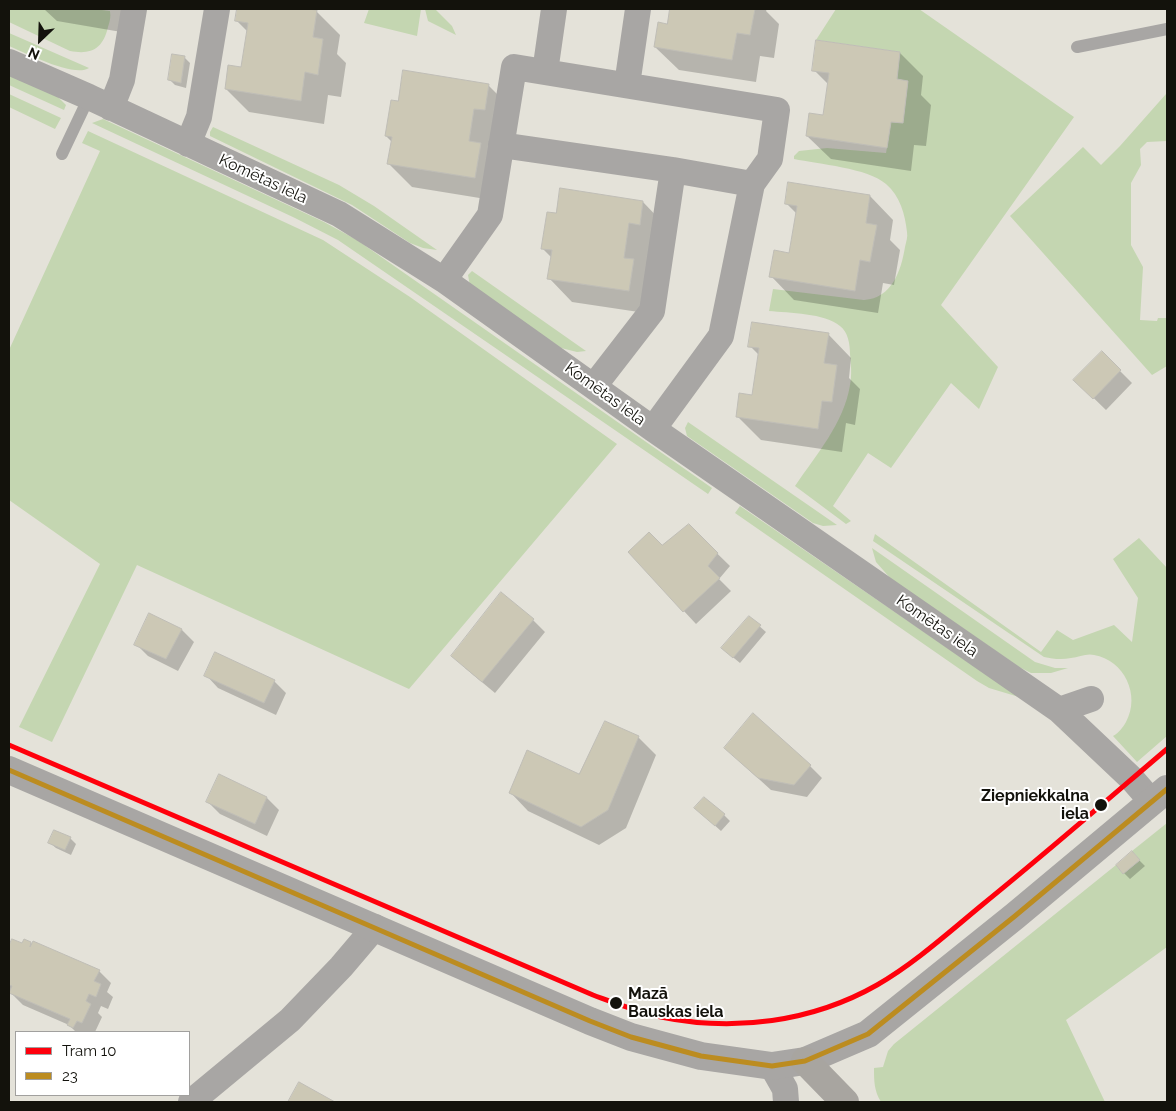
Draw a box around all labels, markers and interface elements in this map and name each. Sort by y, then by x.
north arrow [15,15,65,65]
text: N [26,44,42,63]
street label: Komētas iela [216,150,310,208]
street label: Komētas iela [561,358,649,430]
street label: Komētas iela [893,591,981,661]
place label: Ziepniekkalna iela [981,786,1089,824]
marker: Ziepniekkalna iela [1093,797,1109,813]
place label: Mazā Bauskas iela [628,984,724,1022]
marker: Mazā Bauskas iela [608,995,624,1011]
legend [15,1031,190,1096]
text: Tram 10 [62,1042,116,1060]
text: 23 [62,1067,78,1085]

